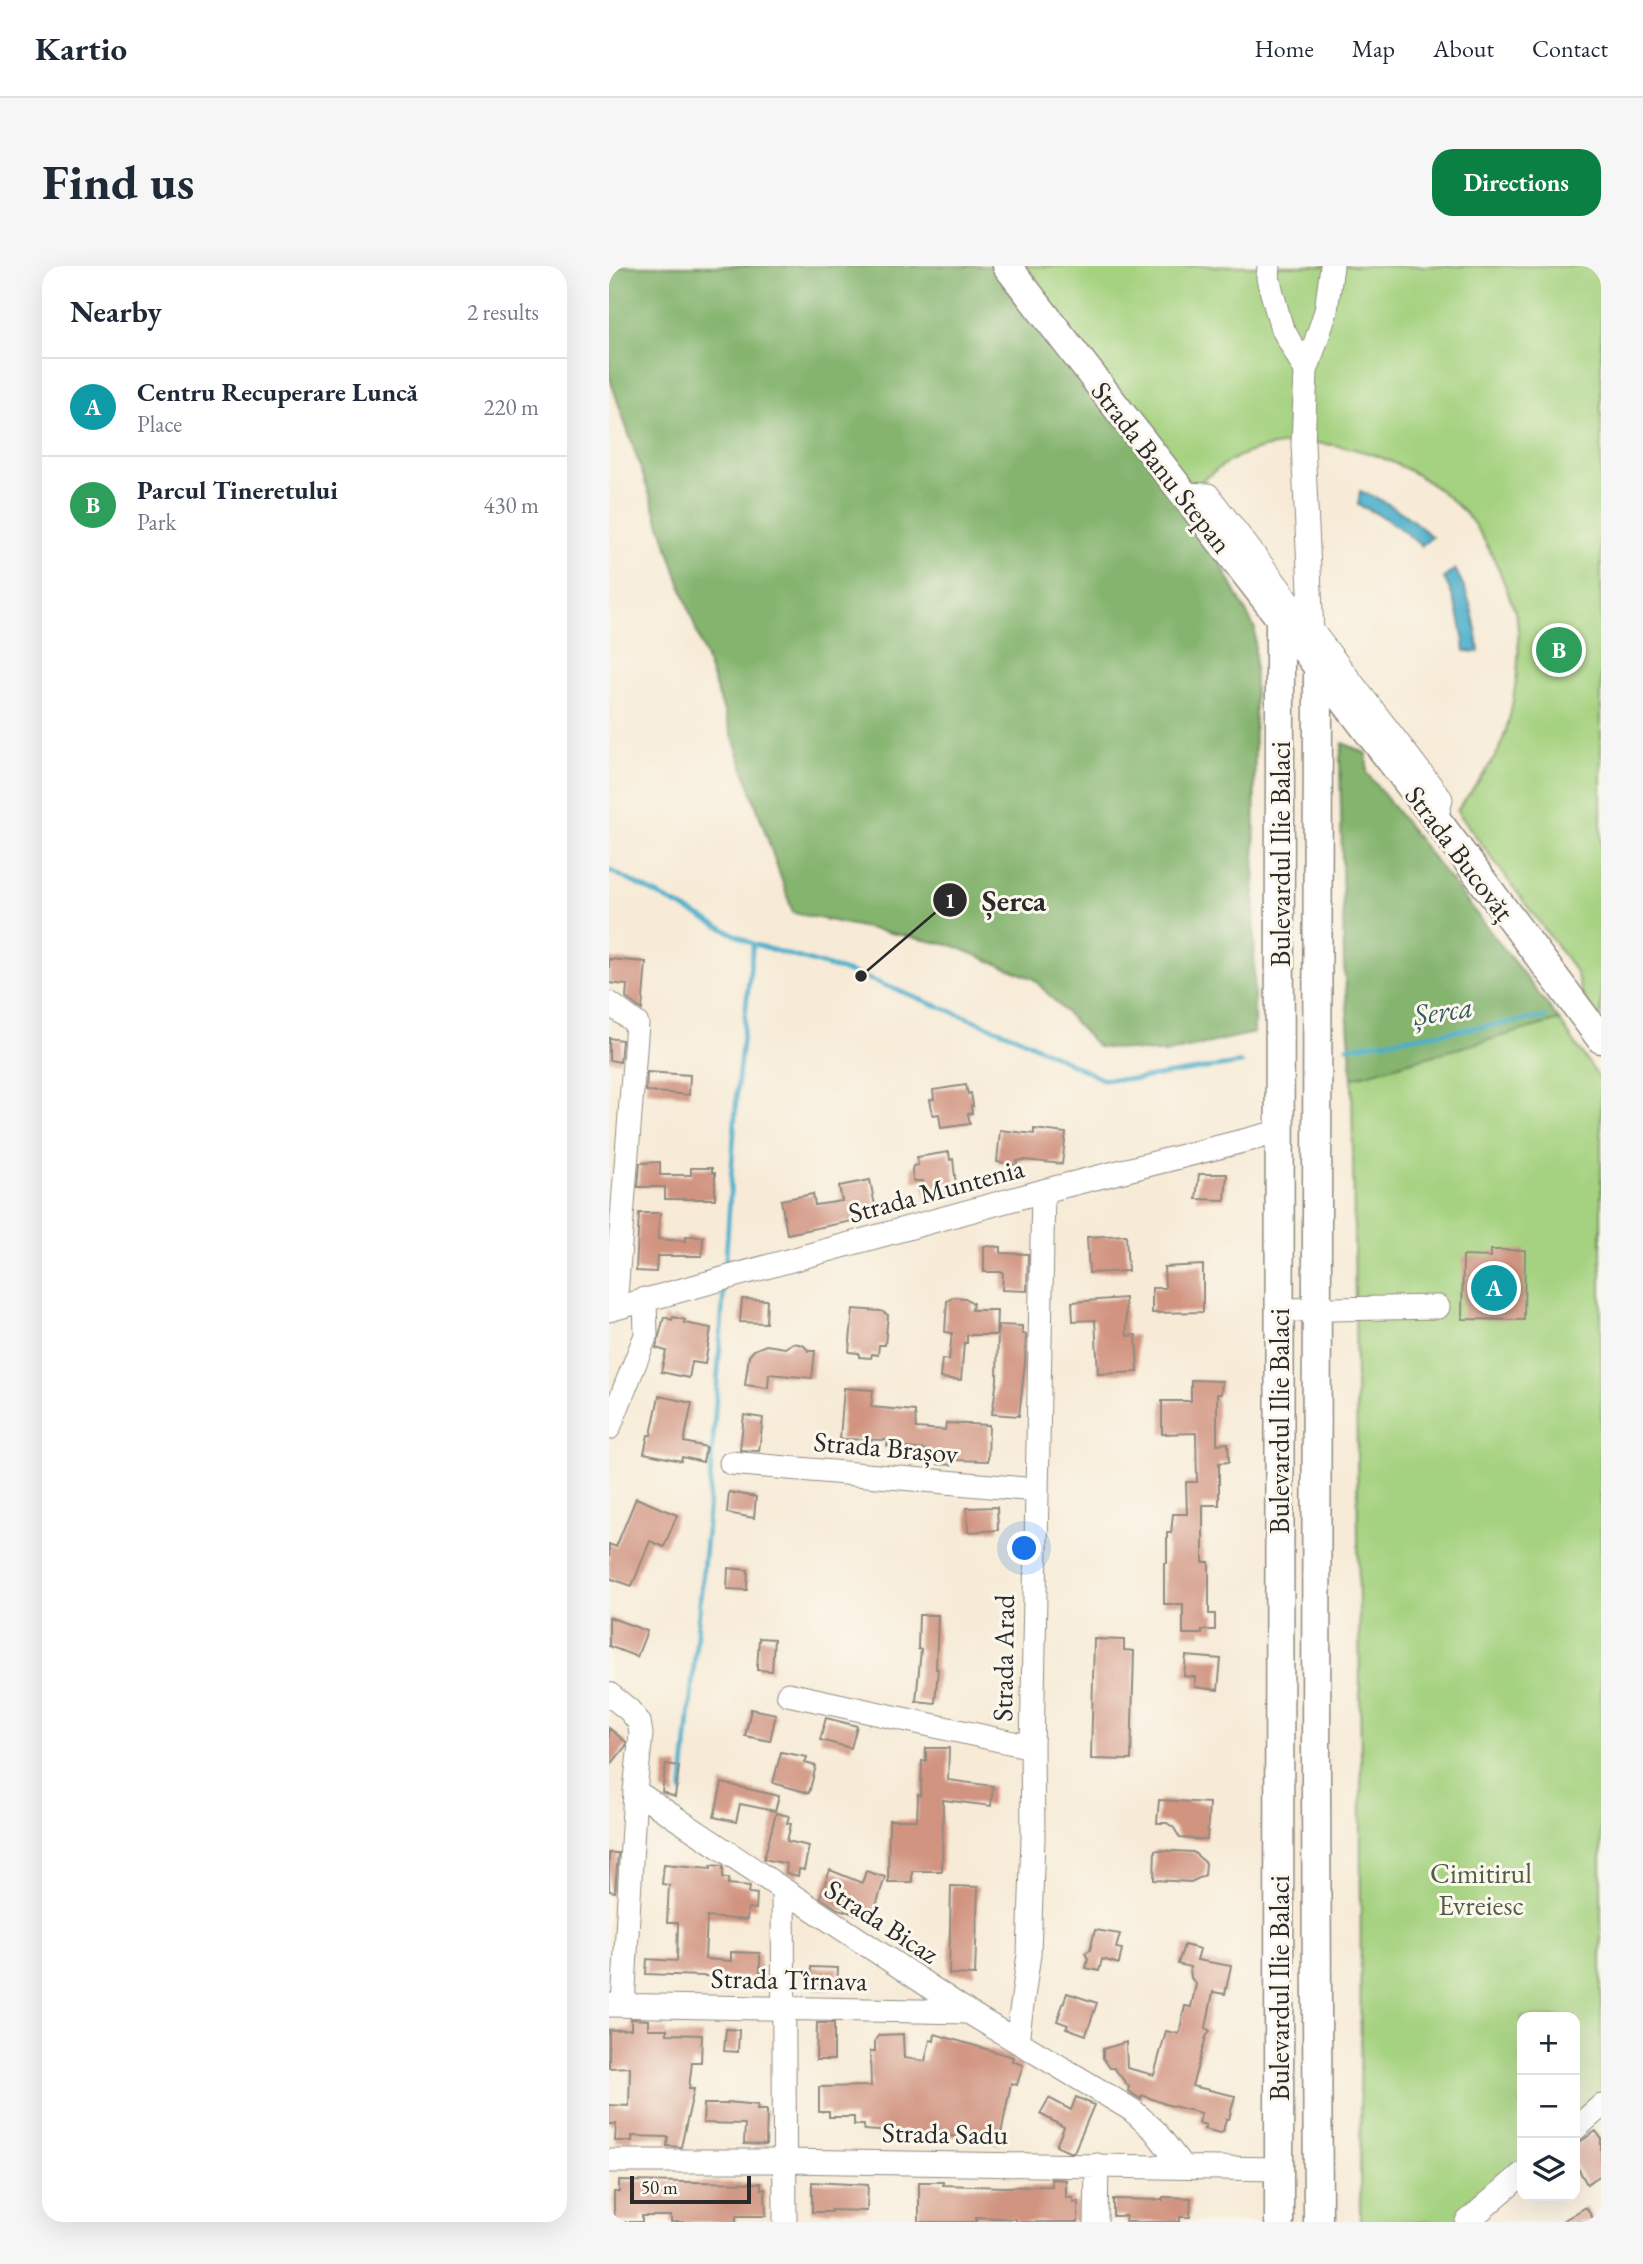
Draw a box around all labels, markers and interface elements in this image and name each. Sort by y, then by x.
text: Kartio [35,27,127,70]
text: Home [1254,33,1314,64]
text: Map [1352,33,1395,64]
text: About [1433,33,1494,64]
text: Contact [1532,33,1608,64]
button: Directions [1432,149,1601,216]
text: Find us [42,150,194,214]
text: Nearby [70,292,162,331]
text: 2 results [467,297,539,327]
street label: Strada Banu Stepan [1084,374,1241,560]
text: Centru Recuperare Luncă [137,375,418,409]
text: A [85,392,101,422]
text: 220 m [483,392,539,422]
text: Place [137,409,182,439]
text: Parcul Tineretului [137,473,338,507]
text: B [86,490,100,520]
text: 430 m [483,490,539,520]
text: Park [137,507,176,537]
pin: B [1536,624,1582,676]
street label: Bulevardul Ilie Balaci [1262,741,1298,967]
street label: Strada Bucovăț [1397,778,1523,928]
callout: Șerca [933,875,1060,926]
text: Șerca [982,881,1047,920]
text: 1 [944,887,956,914]
water label: Șerca [1409,987,1475,1035]
street label: Strada Muntenia [844,1149,1029,1231]
pin: A [1471,1262,1517,1314]
street label: Bulevardul Ilie Balaci [1261,1308,1297,1534]
street label: Strada Brașov [812,1423,961,1471]
your location [1007,1531,1041,1565]
street label: Strada Arad [984,1593,1022,1722]
park label: Cimitirul Evreiesc [1430,1855,1532,1923]
street label: Strada Bicaz [818,1871,946,1971]
street label: Bulevardul Ilie Balaci [1261,1875,1297,2101]
street label: Strada Tîrnava [710,1960,868,1998]
map controls [1517,2012,1580,2201]
button: + [1517,2012,1580,2075]
button: − [1517,2075,1580,2138]
street label: Strada Sadu [881,2114,1009,2152]
button: layers [1517,2138,1580,2201]
scale bar [630,2173,751,2205]
text: 50 m [641,2175,678,2200]

